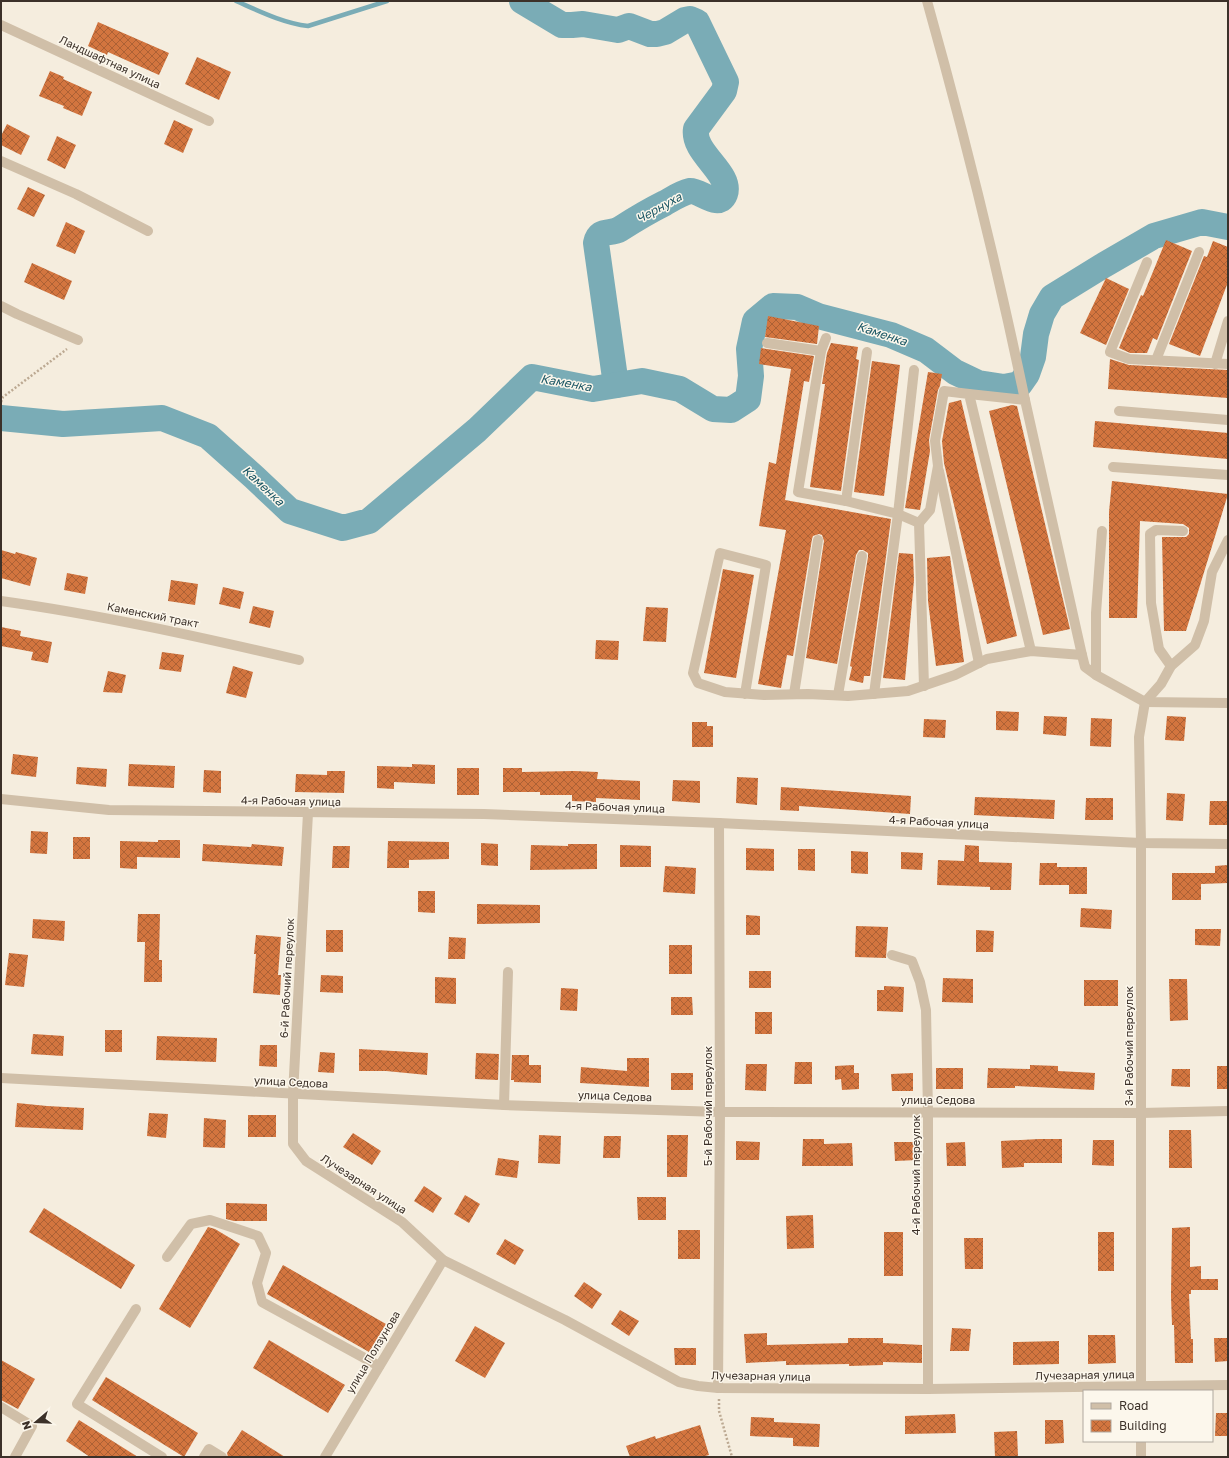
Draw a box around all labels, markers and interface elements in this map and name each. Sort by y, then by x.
street label: Ландшафтная улица [58,32,163,91]
water label: Чернуха [633,188,685,226]
water label: Каменка [855,318,910,349]
water label: Каменка [539,371,594,395]
water label: Каменка [239,463,288,510]
street label: Каменский тракт [106,599,201,630]
street label: 4-я Рабочая улица [241,793,341,808]
street label: 4-я Рабочая улица [565,798,665,815]
street label: 4-я Рабочая улица [889,812,989,831]
street label: 6-й Рабочий переулок [277,917,296,1038]
street label: 3-й Рабочий переулок [1122,985,1135,1106]
street label: 5-й Рабочий переулок [701,1045,714,1166]
street label: улица Седова [254,1073,329,1090]
street label: улица Седова [578,1088,652,1103]
street label: улица Седова [901,1093,975,1106]
street label: 4-й Рабочий переулок [909,1114,922,1235]
street label: Лучезарная улица [319,1151,410,1216]
street label: улица Ползунова [343,1308,402,1395]
street label: Лучезарная улица [1035,1367,1135,1382]
street label: Лучезарная улица [711,1368,811,1383]
legend [1083,1390,1213,1442]
text: Road [1119,1398,1148,1413]
north arrow [16,1402,56,1442]
text: Building [1119,1418,1167,1433]
text: N [19,1419,34,1431]

